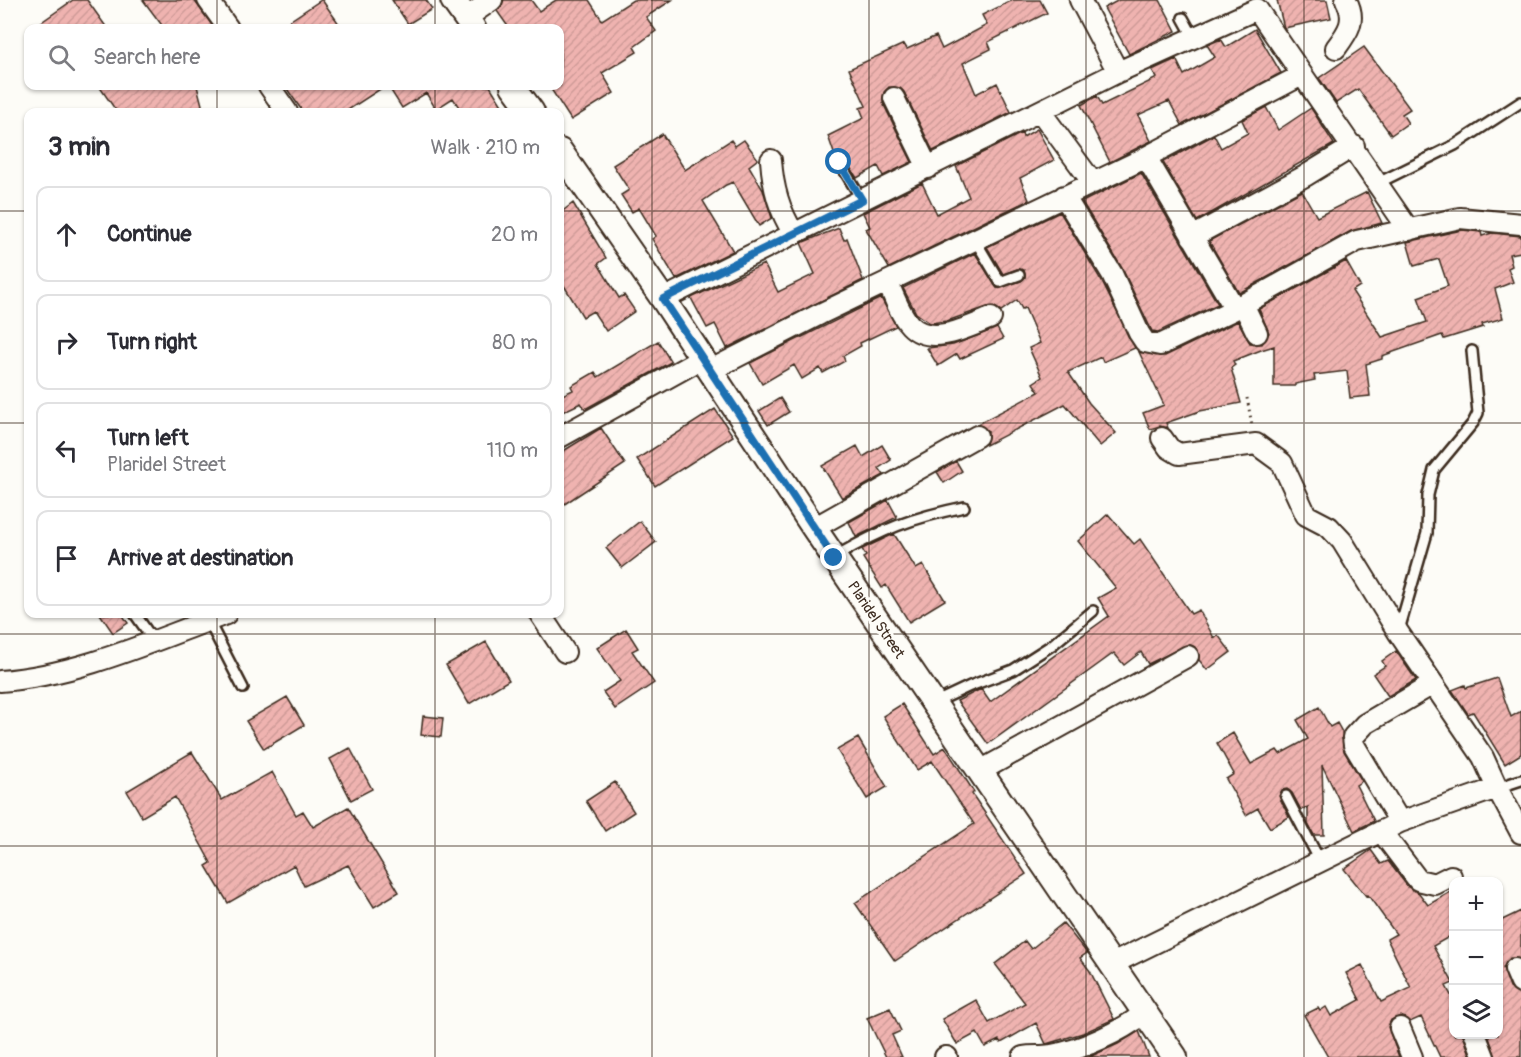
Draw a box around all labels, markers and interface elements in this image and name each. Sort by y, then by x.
search box [24,24,564,90]
icon: search [45,41,78,74]
text: Search here [93,43,200,71]
text: 3 min [48,131,110,163]
text: Walk · 210 m [431,135,540,160]
route start [825,148,851,174]
icon: ahead [50,218,83,251]
text: Continue [107,220,191,248]
text: 20 m [491,222,538,247]
icon: right [50,326,83,359]
text: Turn right [107,328,197,356]
text: 80 m [492,330,538,355]
text: Turn left [107,424,189,452]
icon: left [50,434,83,467]
text: 110 m [487,438,538,463]
text: Plaridel Street [107,452,226,477]
icon: arrive [50,542,83,575]
text: Arrive at destination [107,544,293,572]
route end [820,544,846,570]
street label: Plaridel Street [843,578,909,663]
map controls [1449,877,1503,1039]
button: + [1449,877,1503,931]
button: − [1449,931,1503,985]
button: layers [1449,985,1503,1039]

